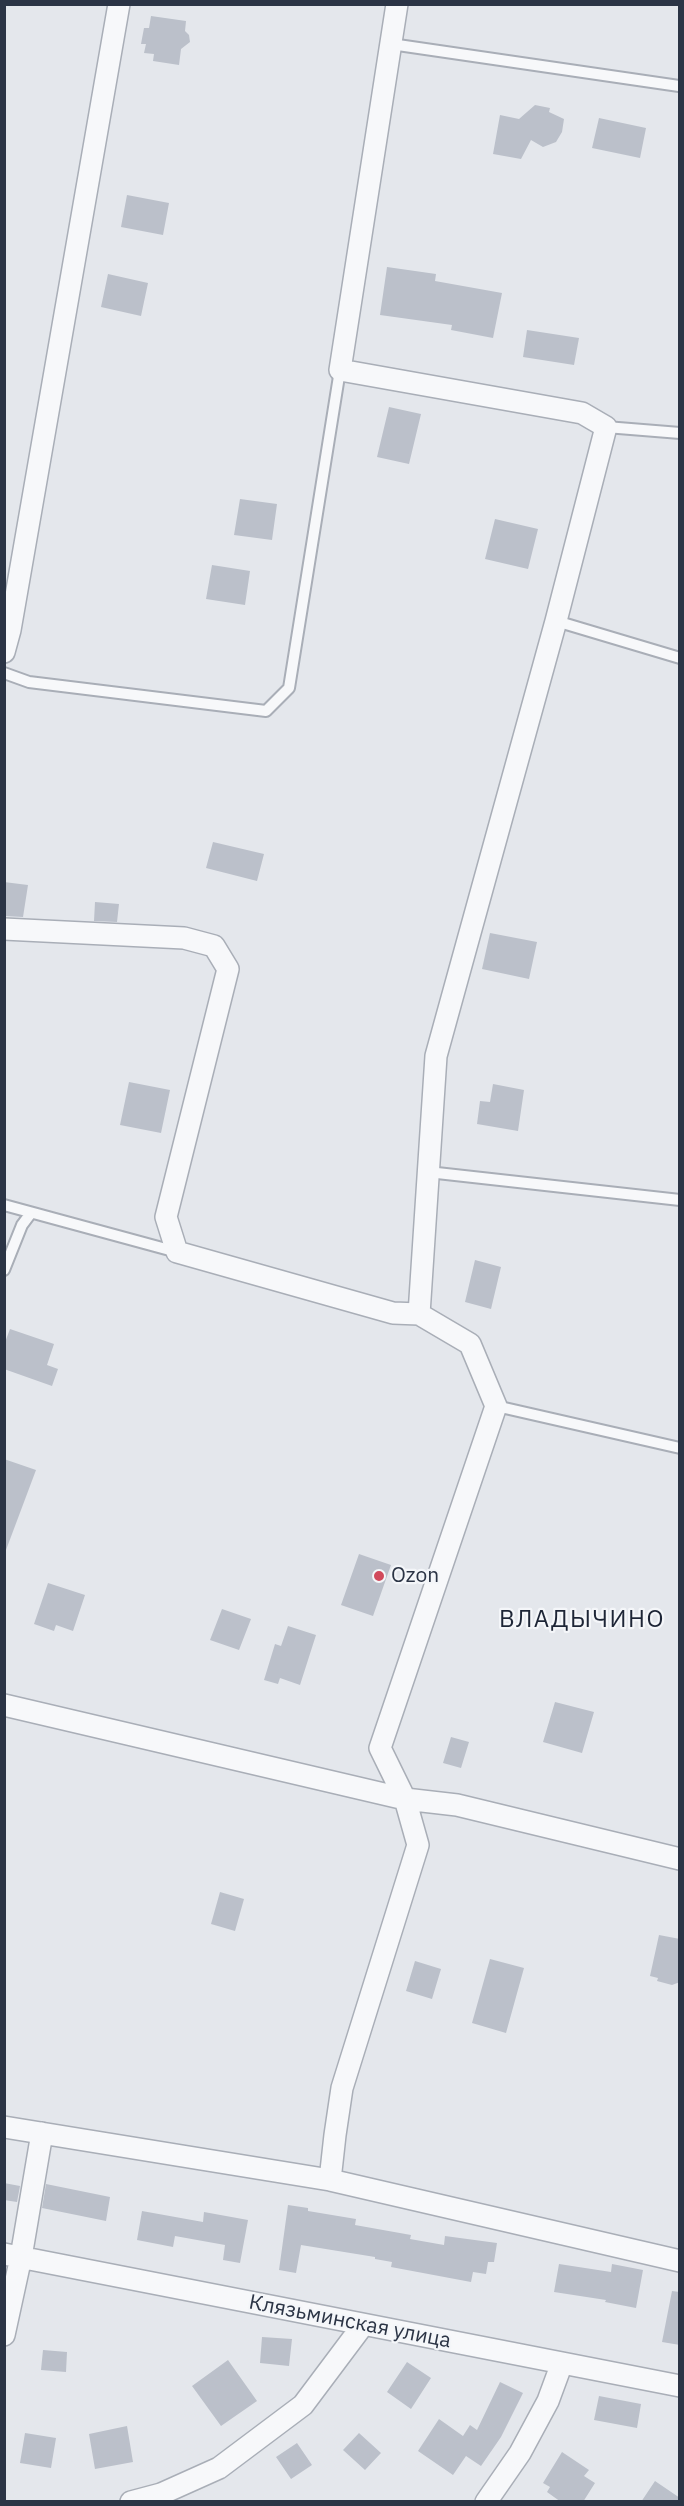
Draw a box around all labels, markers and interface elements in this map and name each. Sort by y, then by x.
place label: Ozon [391,1563,439,1589]
marker: Ozon [372,1569,386,1583]
district label: ВЛАДЫЧИНО [499,1606,665,1634]
street label: Клязьминская улица [247,2290,453,2354]

